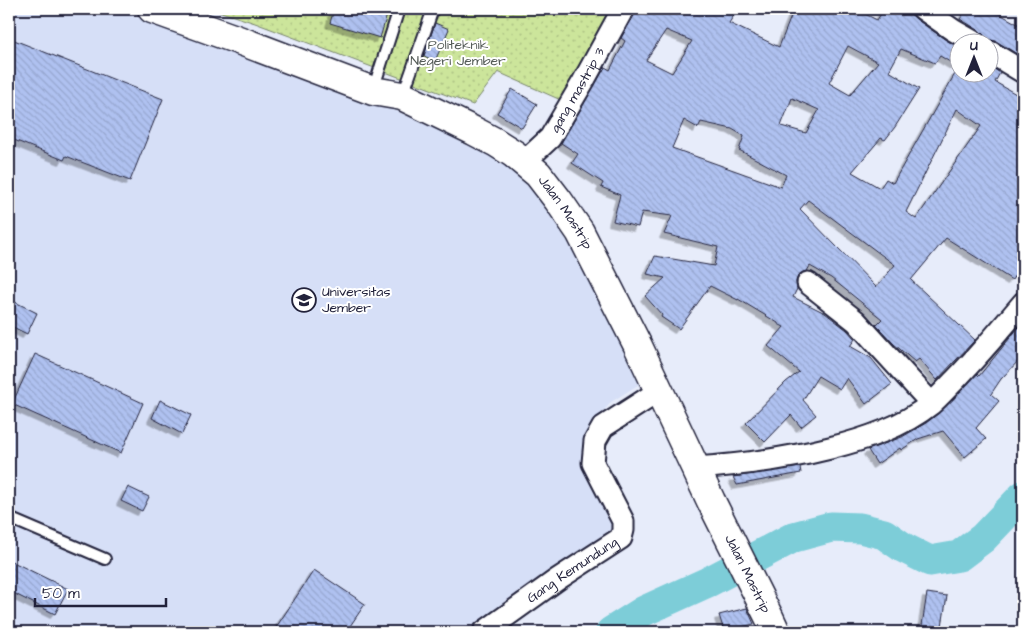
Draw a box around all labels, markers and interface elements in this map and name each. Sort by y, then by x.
north arrow [950,32,1000,82]
park label: Politeknik Negeri Jember [410,35,506,71]
text: U [970,36,978,56]
street label: gang mastrip 3 [545,44,610,137]
street label: Jalan Mastrip [533,172,597,253]
place label: Universitas Jember [322,282,391,318]
school or university icon: Universitas Jember [291,287,317,313]
street label: Jalan Mastrip [719,531,776,617]
street label: Gang Kemundung [523,532,622,608]
scale bar [35,576,166,608]
text: 50 m [42,583,80,604]

